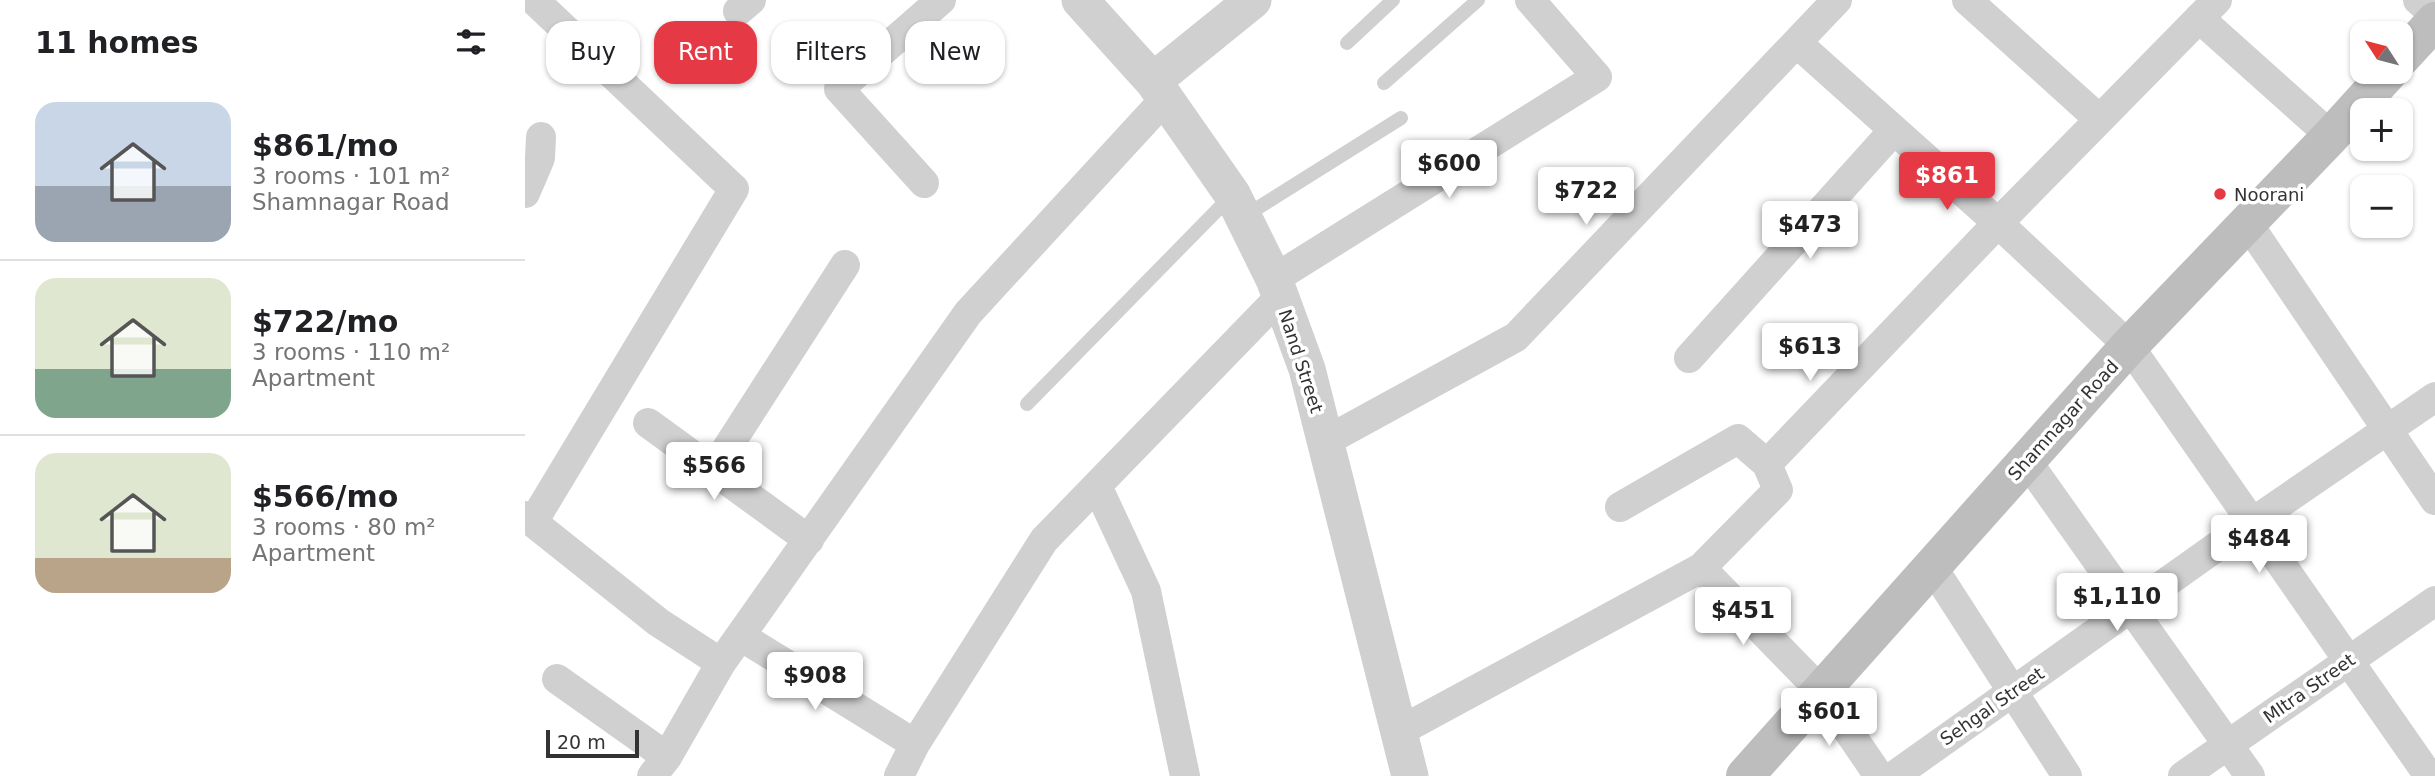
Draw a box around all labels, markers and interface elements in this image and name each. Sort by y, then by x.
chip: Buy [546,21,640,84]
chip: Rent [654,21,757,84]
chip: Filters [771,21,891,84]
chip: New [905,21,1005,84]
north arrow [2350,21,2413,84]
map controls [2350,21,2413,238]
icon: filters [452,23,490,61]
text: 11 homes [35,25,199,60]
button: + [2350,98,2413,161]
text: $861/mo [252,128,398,163]
icon: home [91,130,175,214]
pin: $600 [1408,140,1490,200]
text: $600 [1417,150,1481,176]
pin: $861 [1906,152,1988,212]
text: $861 [1915,162,1979,188]
text: 3 rooms · 101 m² [252,163,450,189]
pin: $722 [1545,168,1627,227]
button: − [2350,175,2413,238]
text: $722 [1554,177,1618,203]
place label: Noorani [2234,184,2304,205]
marker: Noorani [2212,186,2228,202]
text: Shamnagar Road [252,189,450,215]
pin: $473 [1769,202,1851,261]
text: $473 [1778,211,1842,237]
text: $722/mo [252,304,398,339]
icon: home [91,306,175,390]
street label: Nand Street [1274,307,1328,415]
pin: $613 [1769,324,1851,383]
text: $613 [1778,333,1842,359]
text: 3 rooms · 110 m² [252,339,450,365]
street label: Shamnagar Road [2003,356,2123,484]
text: Apartment [252,365,375,391]
pin: $566 [673,442,755,502]
text: $566 [682,452,746,478]
text: $566/mo [252,479,398,514]
icon: home [91,481,175,565]
text: 3 rooms · 80 m² [252,514,436,540]
pin: $484 [2218,516,2300,575]
text: $484 [2227,525,2291,551]
text: Apartment [252,540,375,566]
pin: $1,110 [2060,574,2174,633]
text: $1,110 [2073,583,2161,609]
pin: $451 [1702,588,1784,647]
text: $451 [1711,597,1775,623]
street label: MItra Street [2259,649,2359,727]
pin: $908 [774,652,856,712]
text: $908 [783,662,847,688]
street label: Sehgal Street [1936,662,2048,750]
pin: $601 [1788,688,1870,748]
text: $601 [1797,698,1861,724]
scale bar [546,727,639,759]
text: 20 m [557,731,606,753]

